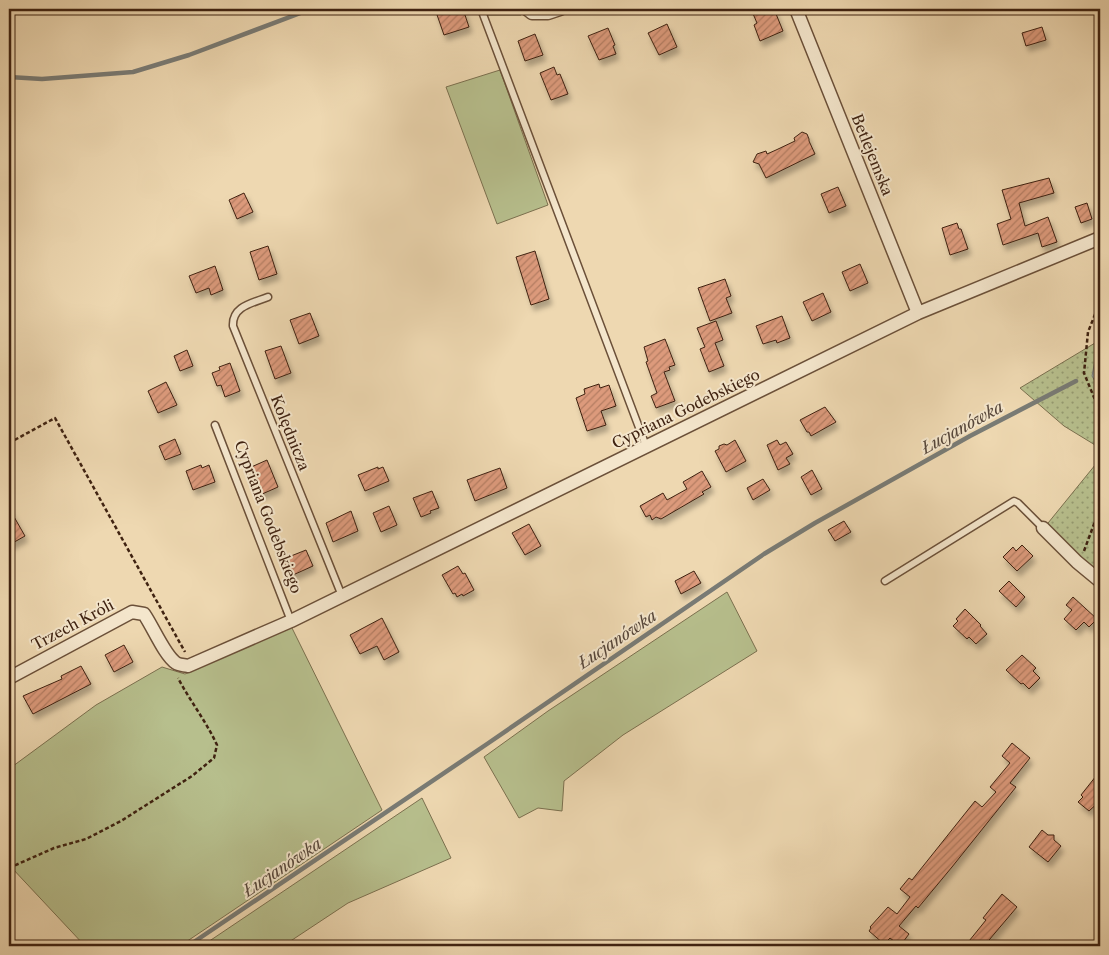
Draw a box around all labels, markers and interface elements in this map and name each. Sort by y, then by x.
street label: Betlejemska [847,111,897,199]
street label: Cypriana Godebskiego [609,364,763,453]
street label: Kolędnicza [267,392,314,473]
water label: Łucjanówka [917,396,1007,458]
street label: Cypriana Godebskiego [231,438,306,596]
street label: Trzech Króli [29,595,117,654]
water label: Łucjanówka [573,605,661,673]
water label: Łucjanówka [238,833,326,901]

